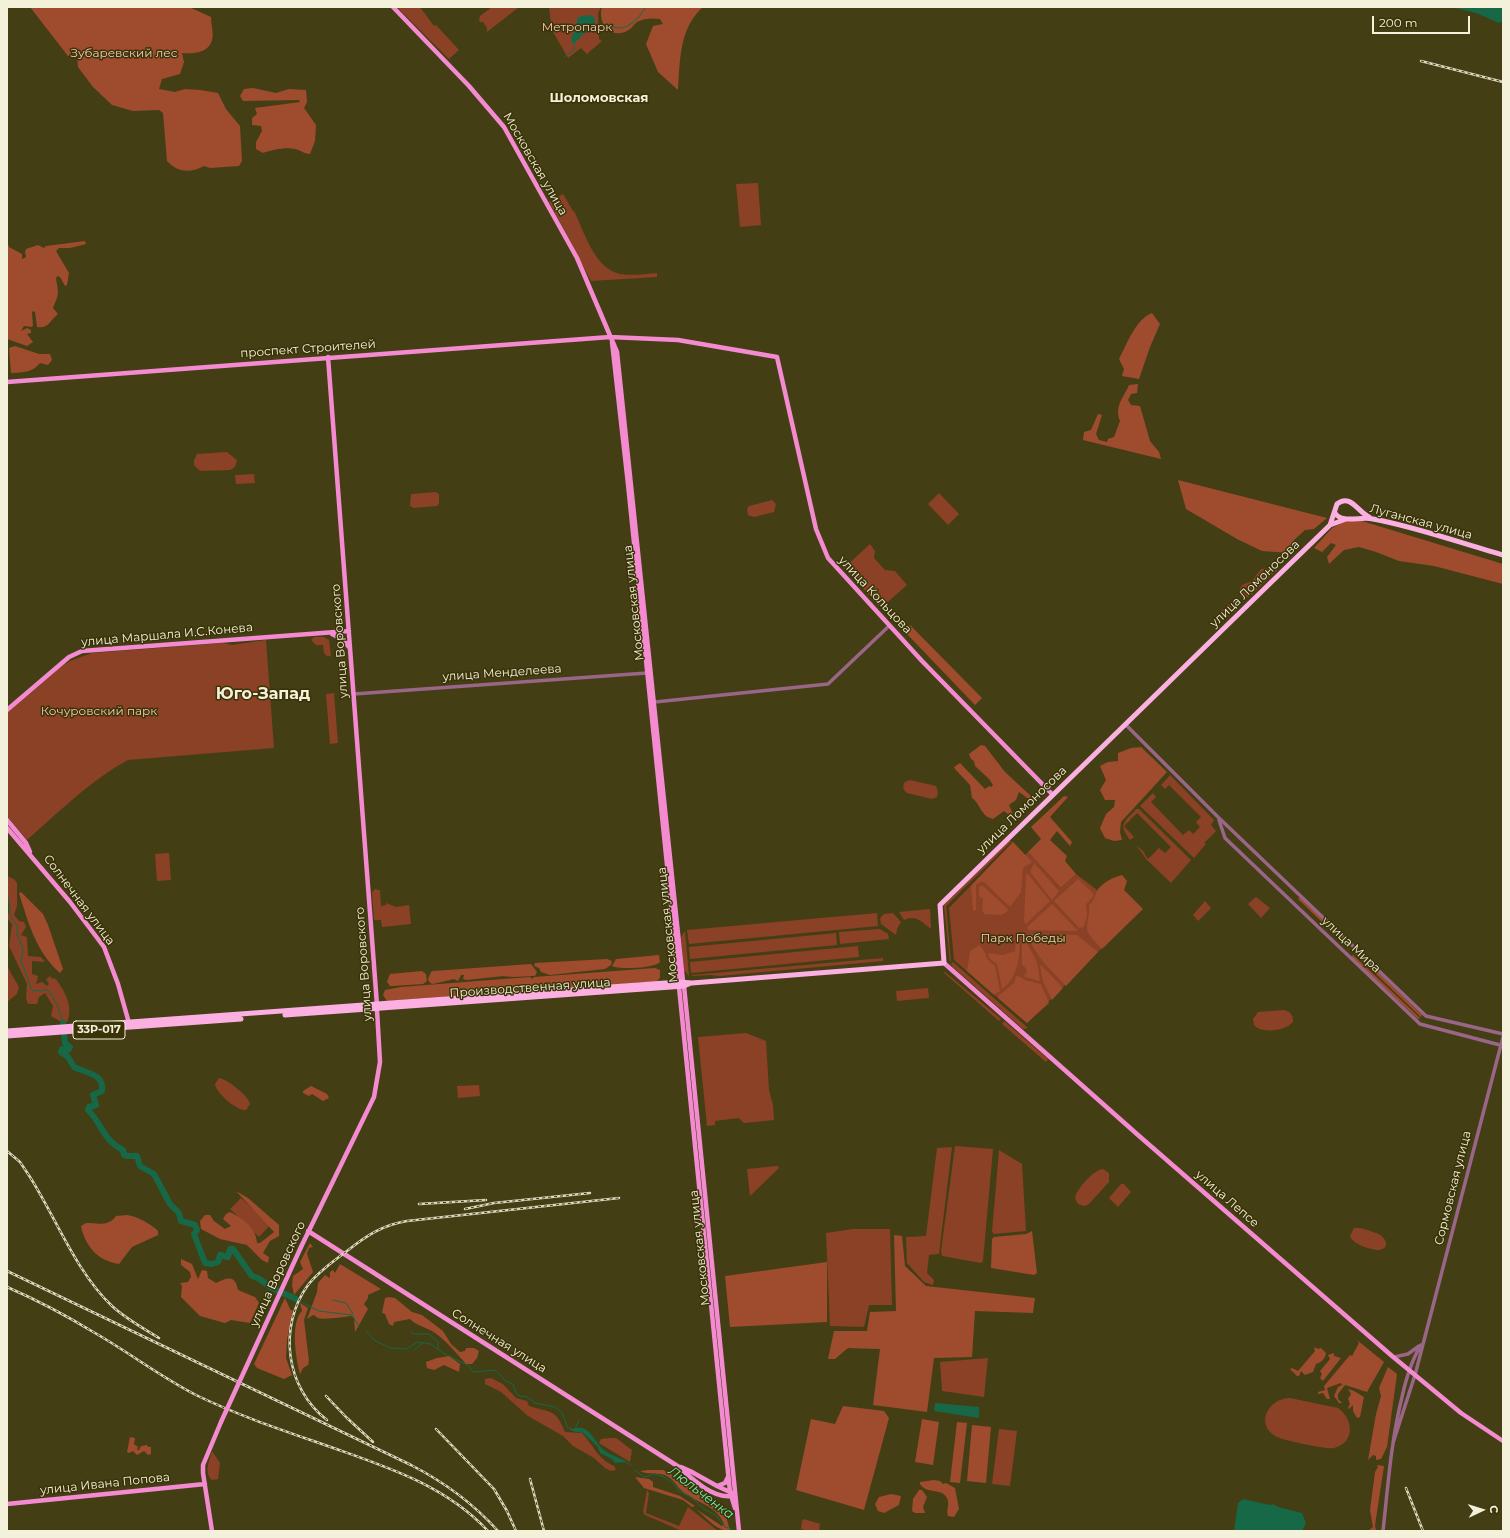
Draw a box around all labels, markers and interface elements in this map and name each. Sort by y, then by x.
scale bar [1374,8,1472,34]
text: 200 m [1379,15,1418,30]
park label: Метропарк [542,20,612,34]
park label: Зубаревский лес [70,46,178,60]
district label: Шоломовская [550,90,648,106]
street label: Московская улица [500,110,570,218]
street label: проспект Строителей [240,337,376,361]
street label: Луганская улица [1368,501,1474,543]
street label: улица Ломоносова [1207,537,1303,631]
street label: Московская улица [621,545,647,661]
street label: улица Кольцова [835,553,915,637]
street label: улица Воровского [329,583,351,699]
street label: улица Маршала И.С.Конева [81,620,253,650]
street label: улица Менделеева [442,662,562,684]
district label: Юго-Запад [216,684,310,704]
park label: Кочуровский парк [41,704,157,718]
street label: улица Ломоносова [974,763,1070,857]
street label: Солнечная улица [40,852,118,948]
street label: Московская улица [655,867,681,983]
street label: улица Воровского [353,906,375,1022]
street label: улица Мира [1318,914,1384,976]
park label: Парк Победы [980,931,1066,945]
street label: Производственная улица [449,975,611,1001]
road number: 33Р-017 [73,1021,125,1039]
street label: Сормовская улица [1432,1129,1474,1247]
street label: улица Лепсе [1192,1167,1262,1231]
street label: Московская улица [687,1190,713,1306]
street label: улица Воровского [247,1219,309,1329]
street label: Солнечная улица [449,1306,549,1376]
water label: Люльченка [665,1463,737,1523]
street label: улица Ивана Попова [39,1470,171,1498]
north arrow [1462,1490,1502,1530]
text: С [1487,1505,1501,1514]

